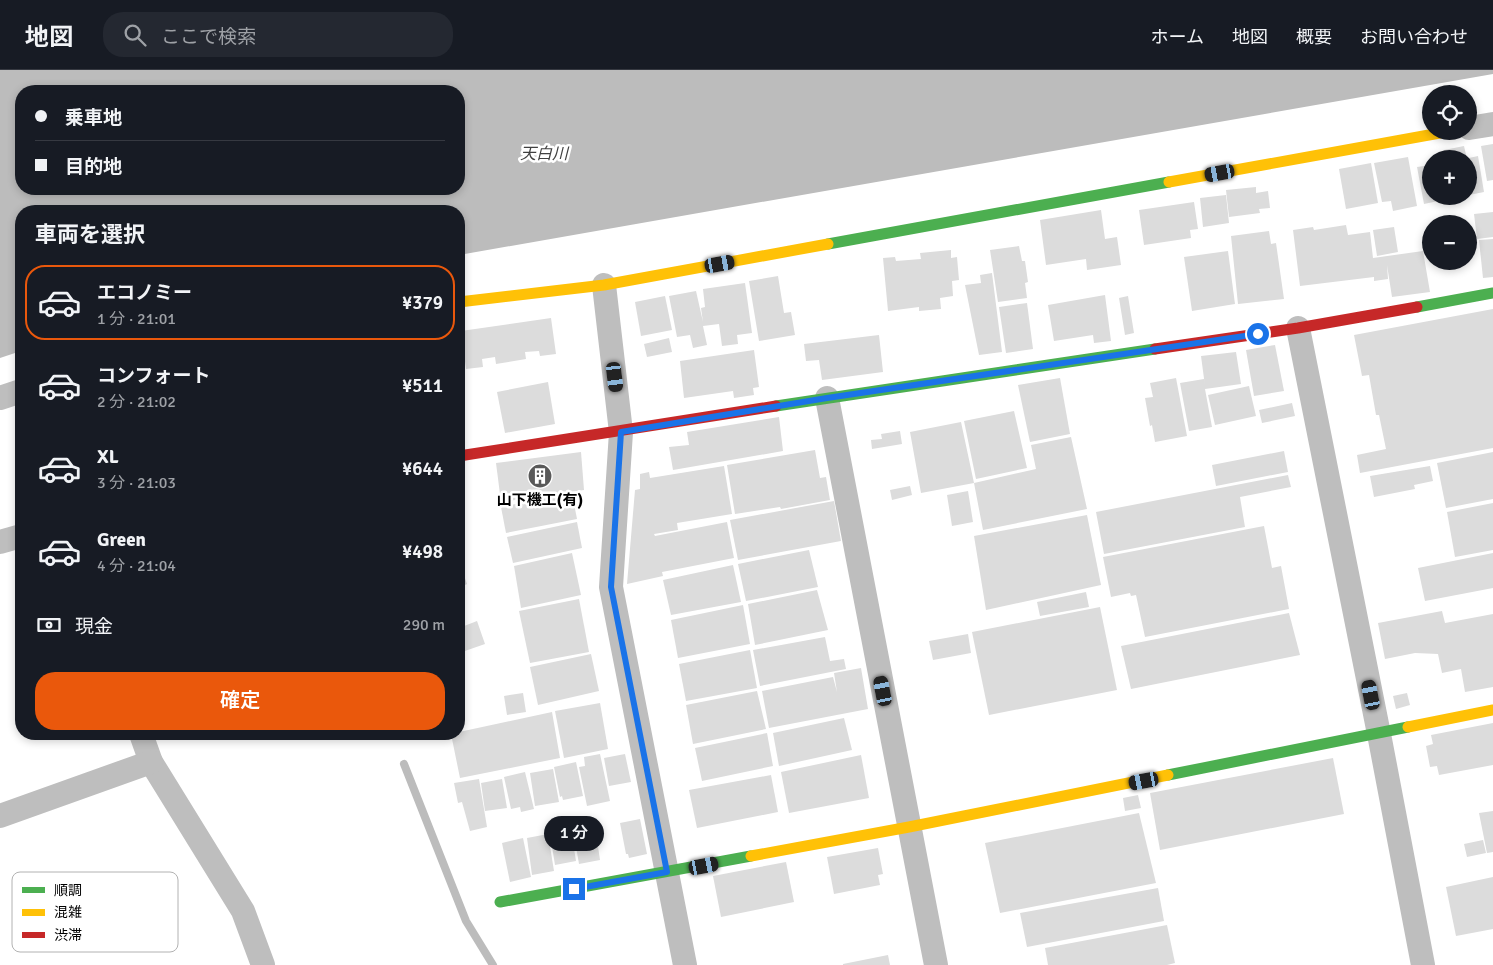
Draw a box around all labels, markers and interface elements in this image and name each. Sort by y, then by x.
search box [103,12,453,57]
icon: search [121,21,149,49]
text: 地図 [25,22,73,52]
text: ここで検索 [161,25,256,49]
text: ホーム [1151,26,1204,48]
text: 地図 [1232,26,1268,48]
text: 概要 [1296,26,1332,48]
text: お問い合わせ [1360,26,1468,48]
map controls [1422,85,1477,270]
button: locate [1422,85,1477,140]
text: 乗車地 [65,106,122,130]
water label: 天白川 [520,144,570,164]
button: + [1422,150,1477,205]
text: 目的地 [65,155,122,179]
car [1203,163,1236,183]
button: − [1422,215,1477,270]
text: 車両を選択 [35,221,145,248]
car [703,254,736,274]
icon: car [37,280,82,325]
text: エコノミー [97,281,192,305]
text: ¥379 [402,291,443,315]
text: 1 分 · 21:01 [97,309,176,329]
route start [1247,323,1269,345]
car [605,361,624,393]
icon: car [37,363,82,408]
text: コンフォート [97,364,210,388]
text: ¥511 [402,374,443,398]
text: 2 分 · 21:02 [97,392,176,412]
text: XL [97,445,119,469]
icon: car [37,446,82,491]
text: ¥644 [402,457,443,481]
building icon: 山下機工(有) [527,463,553,489]
text: 3 分 · 21:03 [97,473,176,493]
place label: 山下機工(有) [497,491,583,509]
text: Green [97,528,146,552]
icon: car [37,529,82,574]
text: ¥498 [402,540,443,564]
text: 4 分 · 21:04 [97,556,176,576]
icon: cash [35,611,63,639]
text: 現金 [75,615,113,639]
text: 290 m [403,615,445,635]
button: 確定 [35,672,445,730]
car [872,675,893,707]
car [1360,679,1381,711]
car [1127,771,1160,791]
callout: 1 分 [544,816,604,852]
text: 1 分 [560,823,588,843]
car [687,856,720,876]
legend [12,872,178,952]
route end [563,878,585,900]
text: 順調 [54,882,82,899]
text: 混雑 [54,904,82,921]
text: 渋滞 [54,927,82,944]

